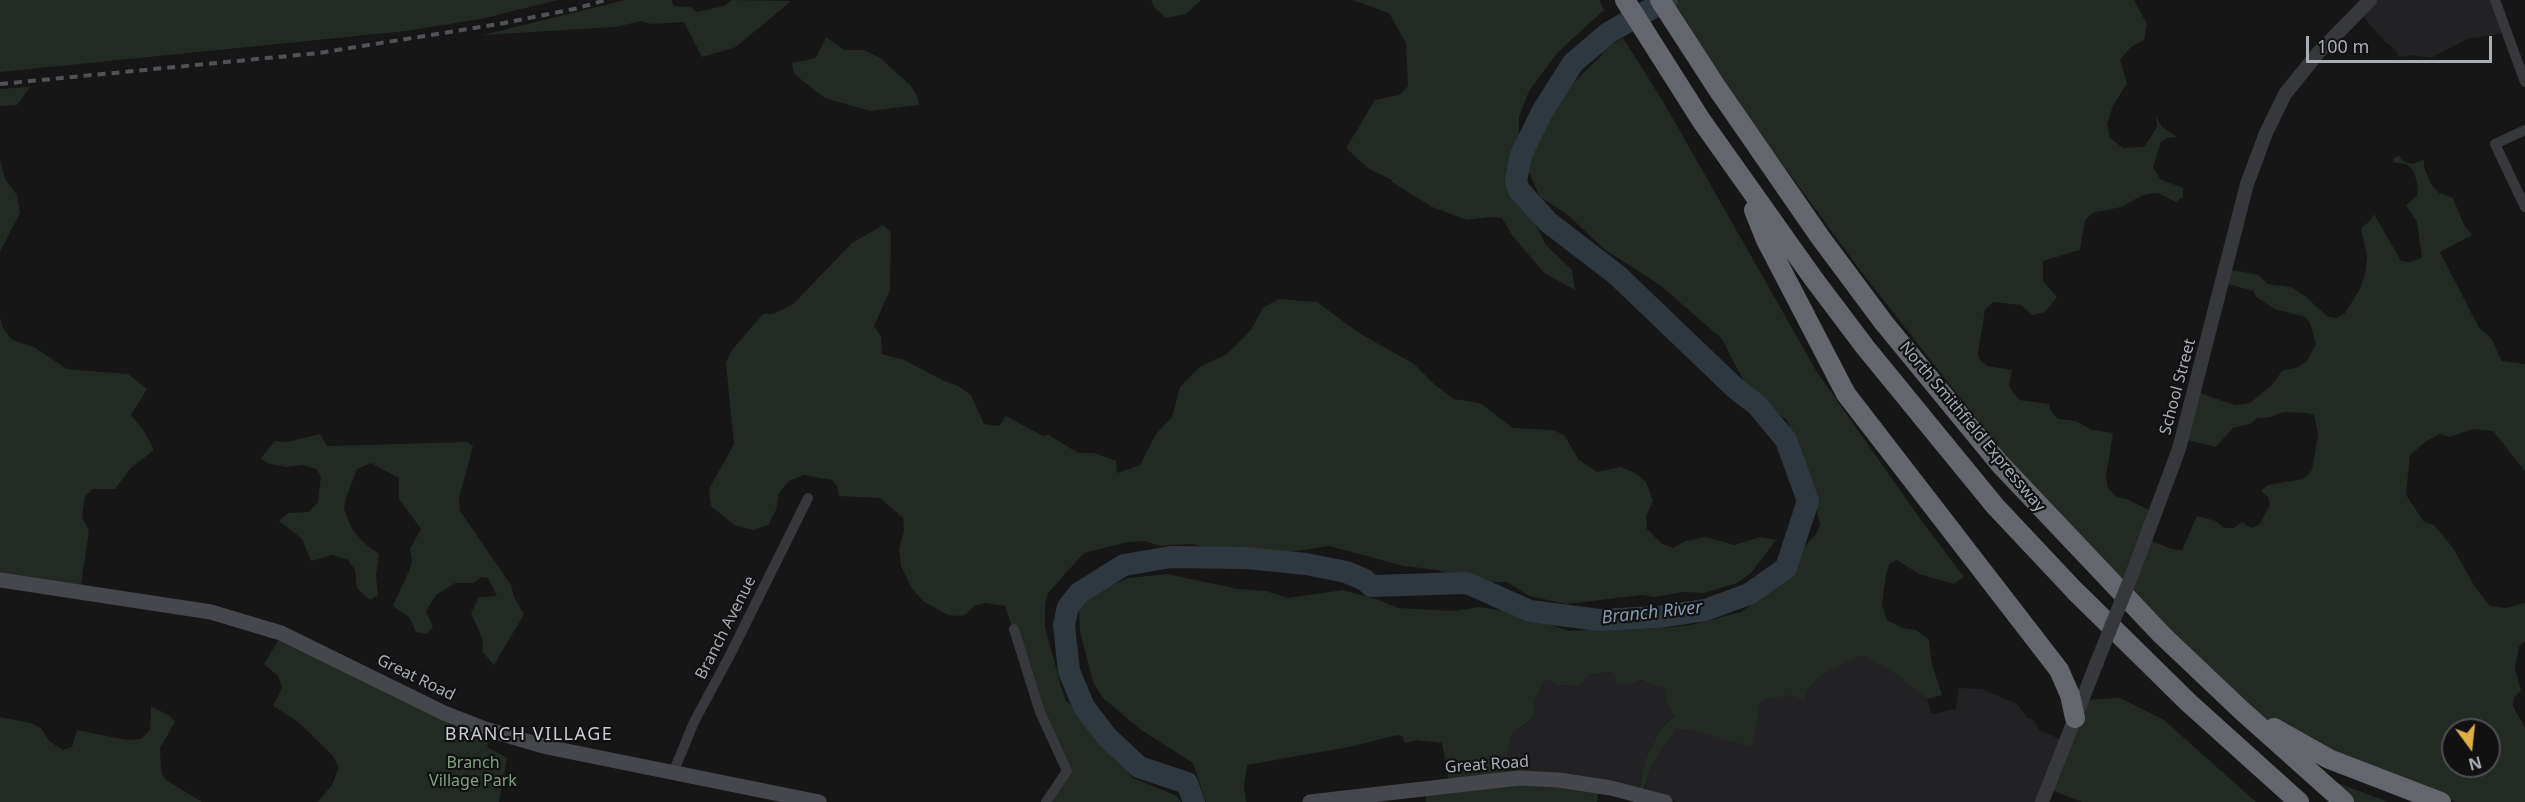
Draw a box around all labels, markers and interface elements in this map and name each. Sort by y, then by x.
scale bar [2309,24,2495,62]
text: 100 m [2317,34,2369,58]
street label: School Street [2156,337,2200,437]
street label: North Smithfield Expressway [1895,338,2049,516]
street label: Branch Avenue [692,573,760,683]
water label: Branch River [1601,597,1703,629]
street label: Great Road [374,651,458,705]
north arrow [2441,718,2501,778]
district label: BRANCH VILLAGE [445,724,613,746]
text: N [2466,751,2484,776]
street label: Great Road [1444,752,1530,778]
park label: Branch Village Park [429,753,517,791]

